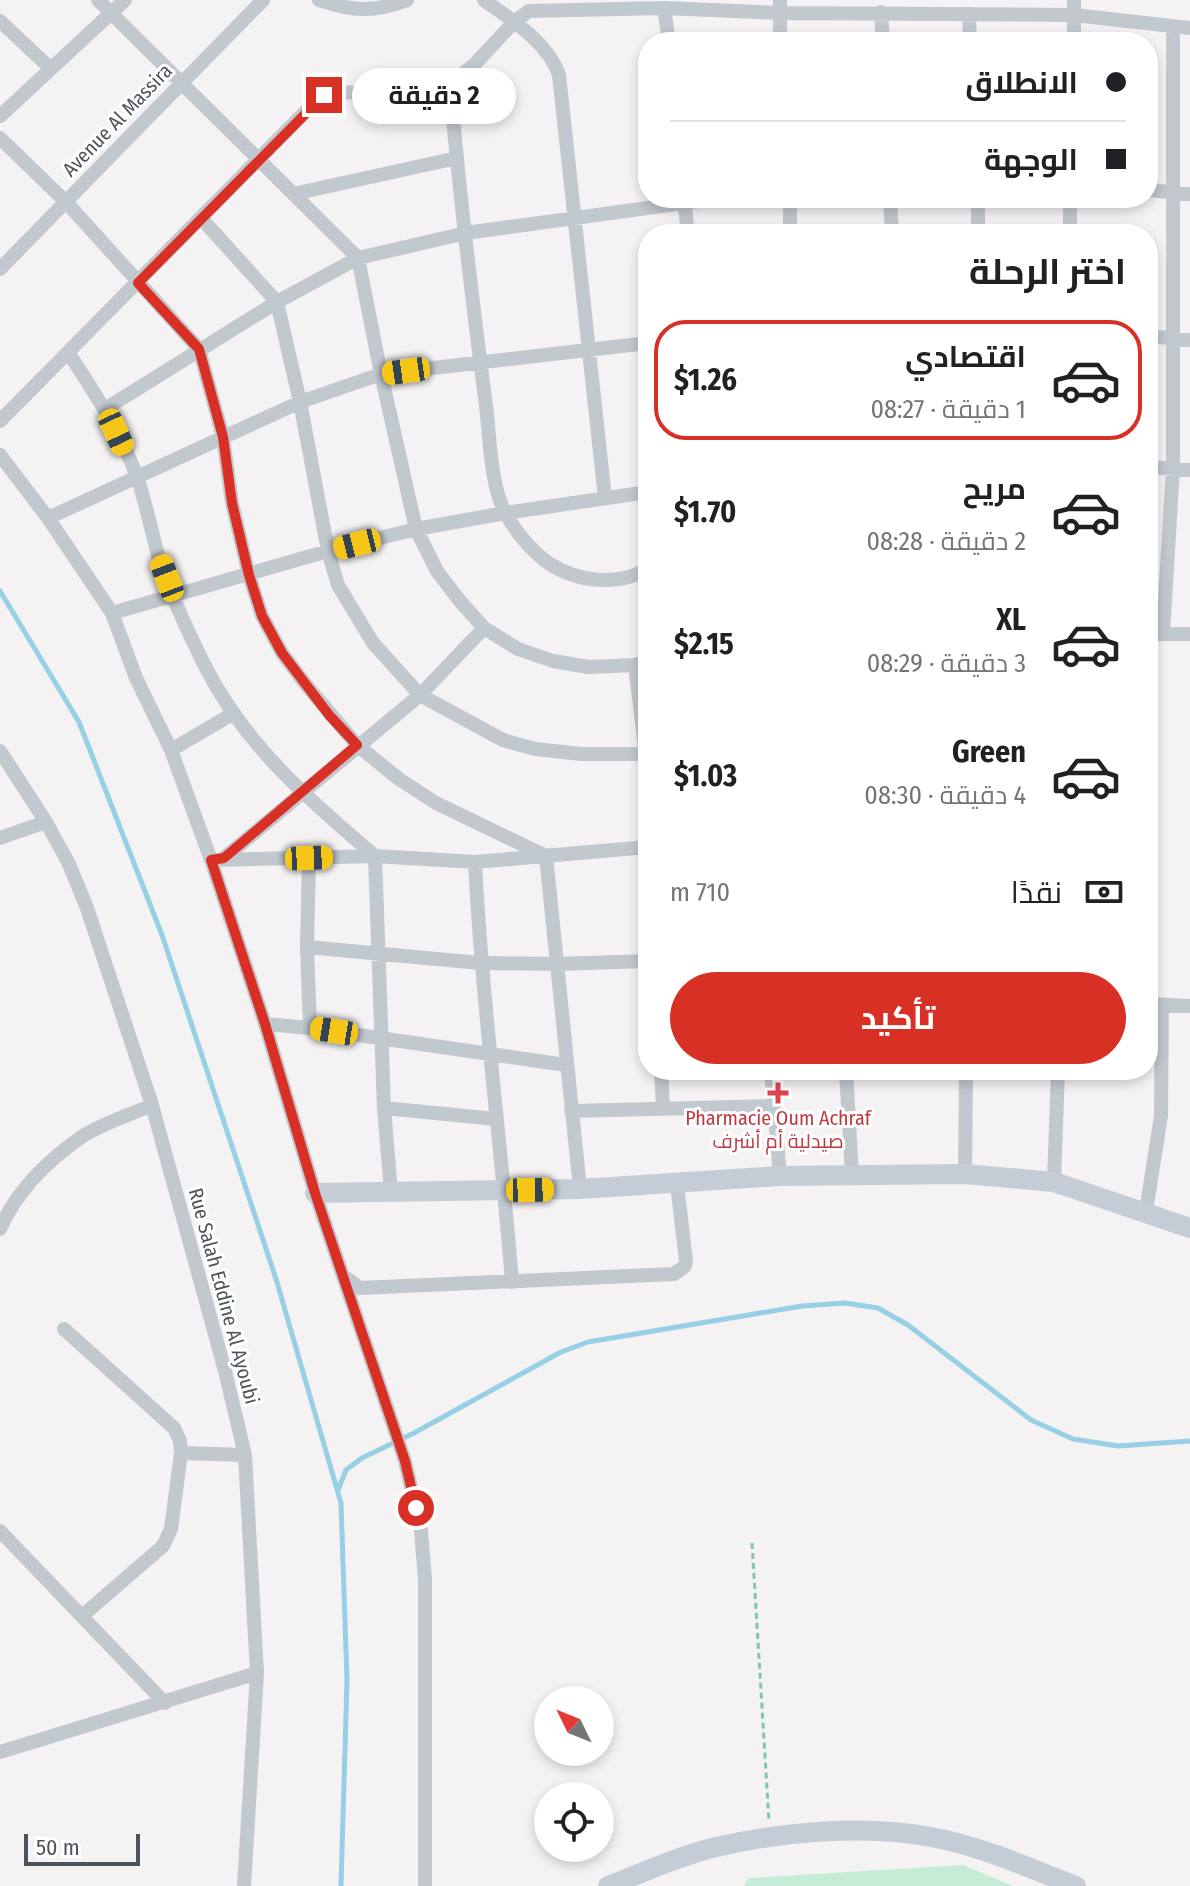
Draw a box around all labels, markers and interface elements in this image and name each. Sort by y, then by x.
street label: Avenue Al Massira [57,59,177,181]
text: الانطلاق [965,65,1078,101]
callout: 2 دقيقة [352,67,516,123]
route end [306,77,342,113]
text: 2 دقيقة [389,80,479,111]
text: الوجهة [984,142,1078,178]
text: اختر الرحلة [969,250,1126,294]
text: اقتصادي [905,339,1026,375]
icon: car [1050,344,1122,416]
car [381,356,431,386]
text: $1.26 [674,362,737,398]
text: 1 دقيقة · 08:27 [871,394,1026,425]
car [95,405,137,459]
text: مريح [963,471,1026,507]
icon: car [1050,476,1122,548]
text: $1.70 [674,494,736,530]
text: 2 دقيقة · 08:28 [867,526,1026,557]
car [331,527,383,561]
car [147,551,187,605]
text: XL [996,602,1026,638]
icon: car [1050,608,1122,680]
text: $2.15 [674,626,734,662]
text: 3 دقيقة · 08:29 [867,648,1026,679]
text: Green [952,734,1026,770]
icon: car [1050,740,1122,812]
text: $1.03 [674,758,737,794]
text: 4 دقيقة · 08:30 [864,780,1026,811]
car [285,845,333,871]
icon: cash [1082,870,1126,914]
text: نقدًا [1011,875,1062,911]
text: 710 m [670,877,730,908]
button: تأكيد [670,972,1126,1064]
car [308,1015,360,1047]
marker: Pharmacie Oum Achraf صيدلية أم أشرف [769,1084,787,1102]
place label: Pharmacie Oum Achraf صيدلية أم أشرف [685,1106,873,1155]
car [506,1178,554,1202]
street label: Rue Salah Eddine Al Ayoubi [184,1185,264,1407]
route start [398,1490,434,1526]
north arrow [534,1686,614,1766]
map controls [534,1686,614,1862]
button: locate [534,1782,614,1862]
scale bar [24,1830,140,1866]
text: 50 m [36,1834,80,1861]

